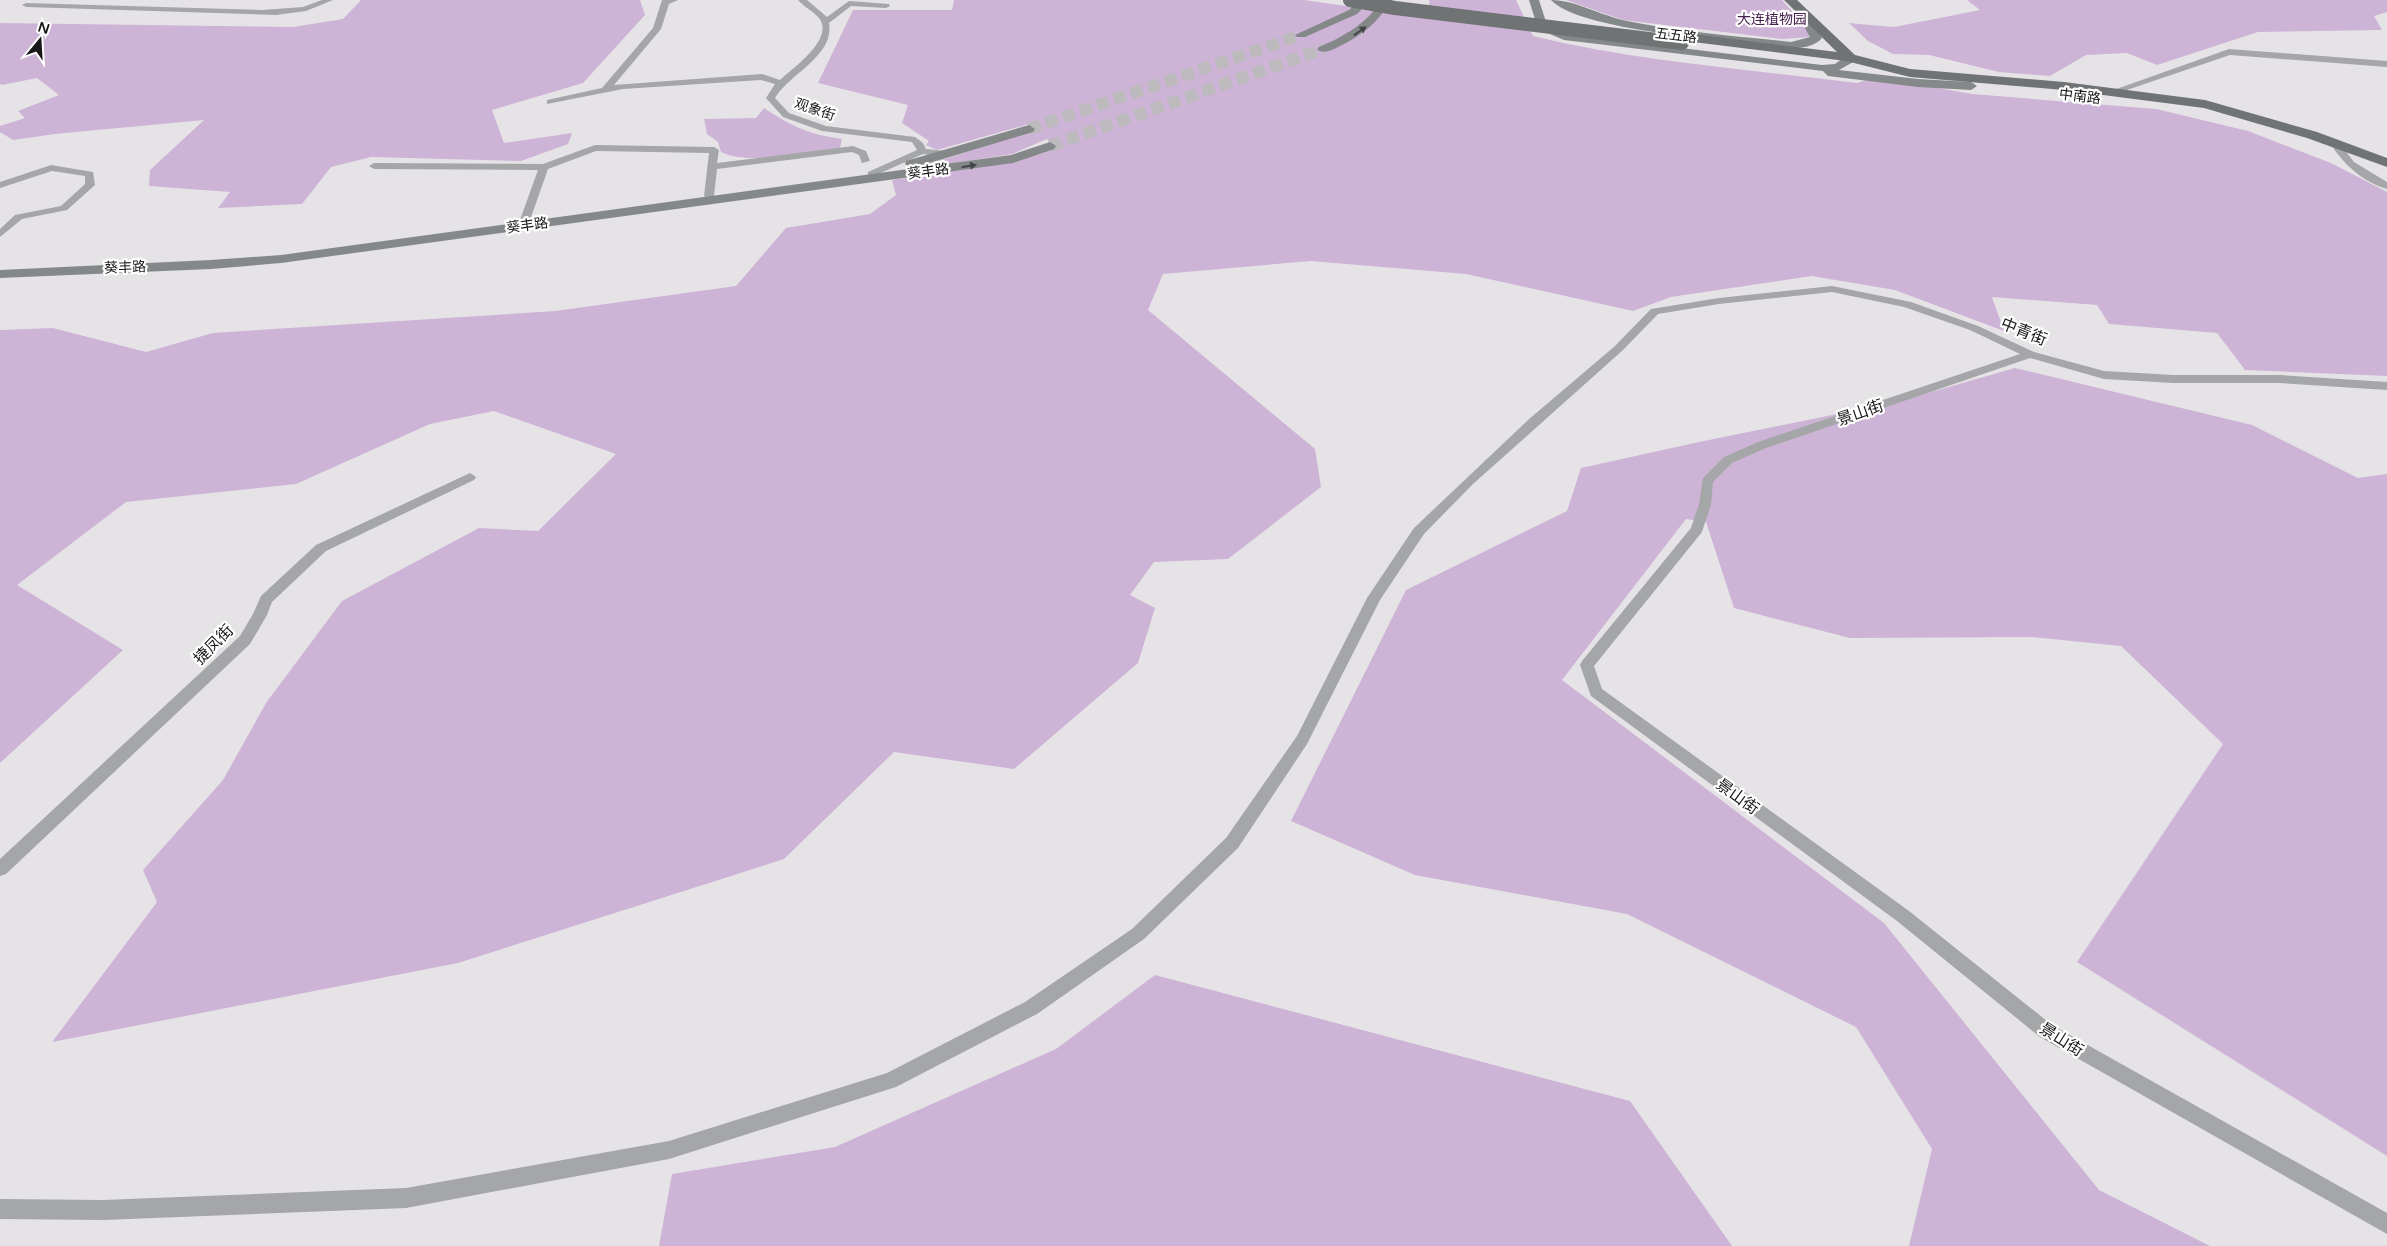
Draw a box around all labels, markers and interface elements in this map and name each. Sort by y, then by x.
park label: 大连植物园 [1737,11,1807,28]
north arrow [15,15,65,65]
text: N [36,18,52,38]
street label: 五五路 [1654,25,1698,46]
one-way arrow [1354,26,1367,36]
street label: 中南路 [2058,86,2102,107]
street label: 观象街 [792,95,837,124]
street label: 葵丰路 [906,160,950,183]
one-way arrow [962,161,978,169]
street label: 葵丰路 [505,214,549,237]
street label: 葵丰路 [104,258,146,277]
street label: 中青街 [1998,314,2050,350]
street label: 景山街 [1834,396,1886,430]
street label: 捷凤街 [190,621,238,669]
street label: 景山街 [1712,775,1763,819]
street label: 景山街 [2036,1019,2087,1061]

